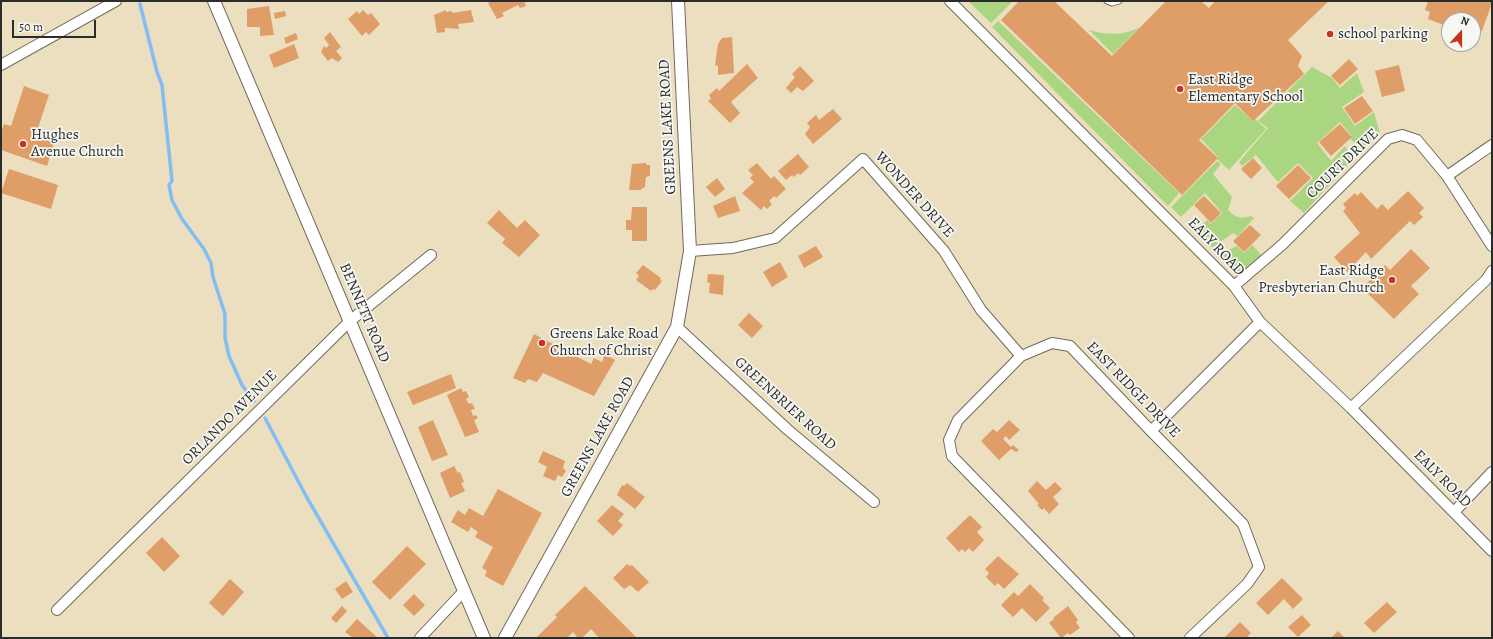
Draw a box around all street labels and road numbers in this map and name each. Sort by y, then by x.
street label: GREENS LAKE ROAD [655,59,681,195]
street label: COURT DRIVE [1303,125,1383,203]
street label: WONDER DRIVE [871,148,957,242]
street label: EALY ROAD [1184,214,1248,280]
street label: BENNETT ROAD [335,261,393,365]
street label: EAST RIDGE DRIVE [1082,338,1184,442]
street label: GREENBRIER ROAD [730,354,840,454]
street label: ORLANDO AVENUE [179,367,281,469]
street label: GREENS LAKE ROAD [557,374,639,500]
street label: EALY ROAD [1409,446,1475,512]

